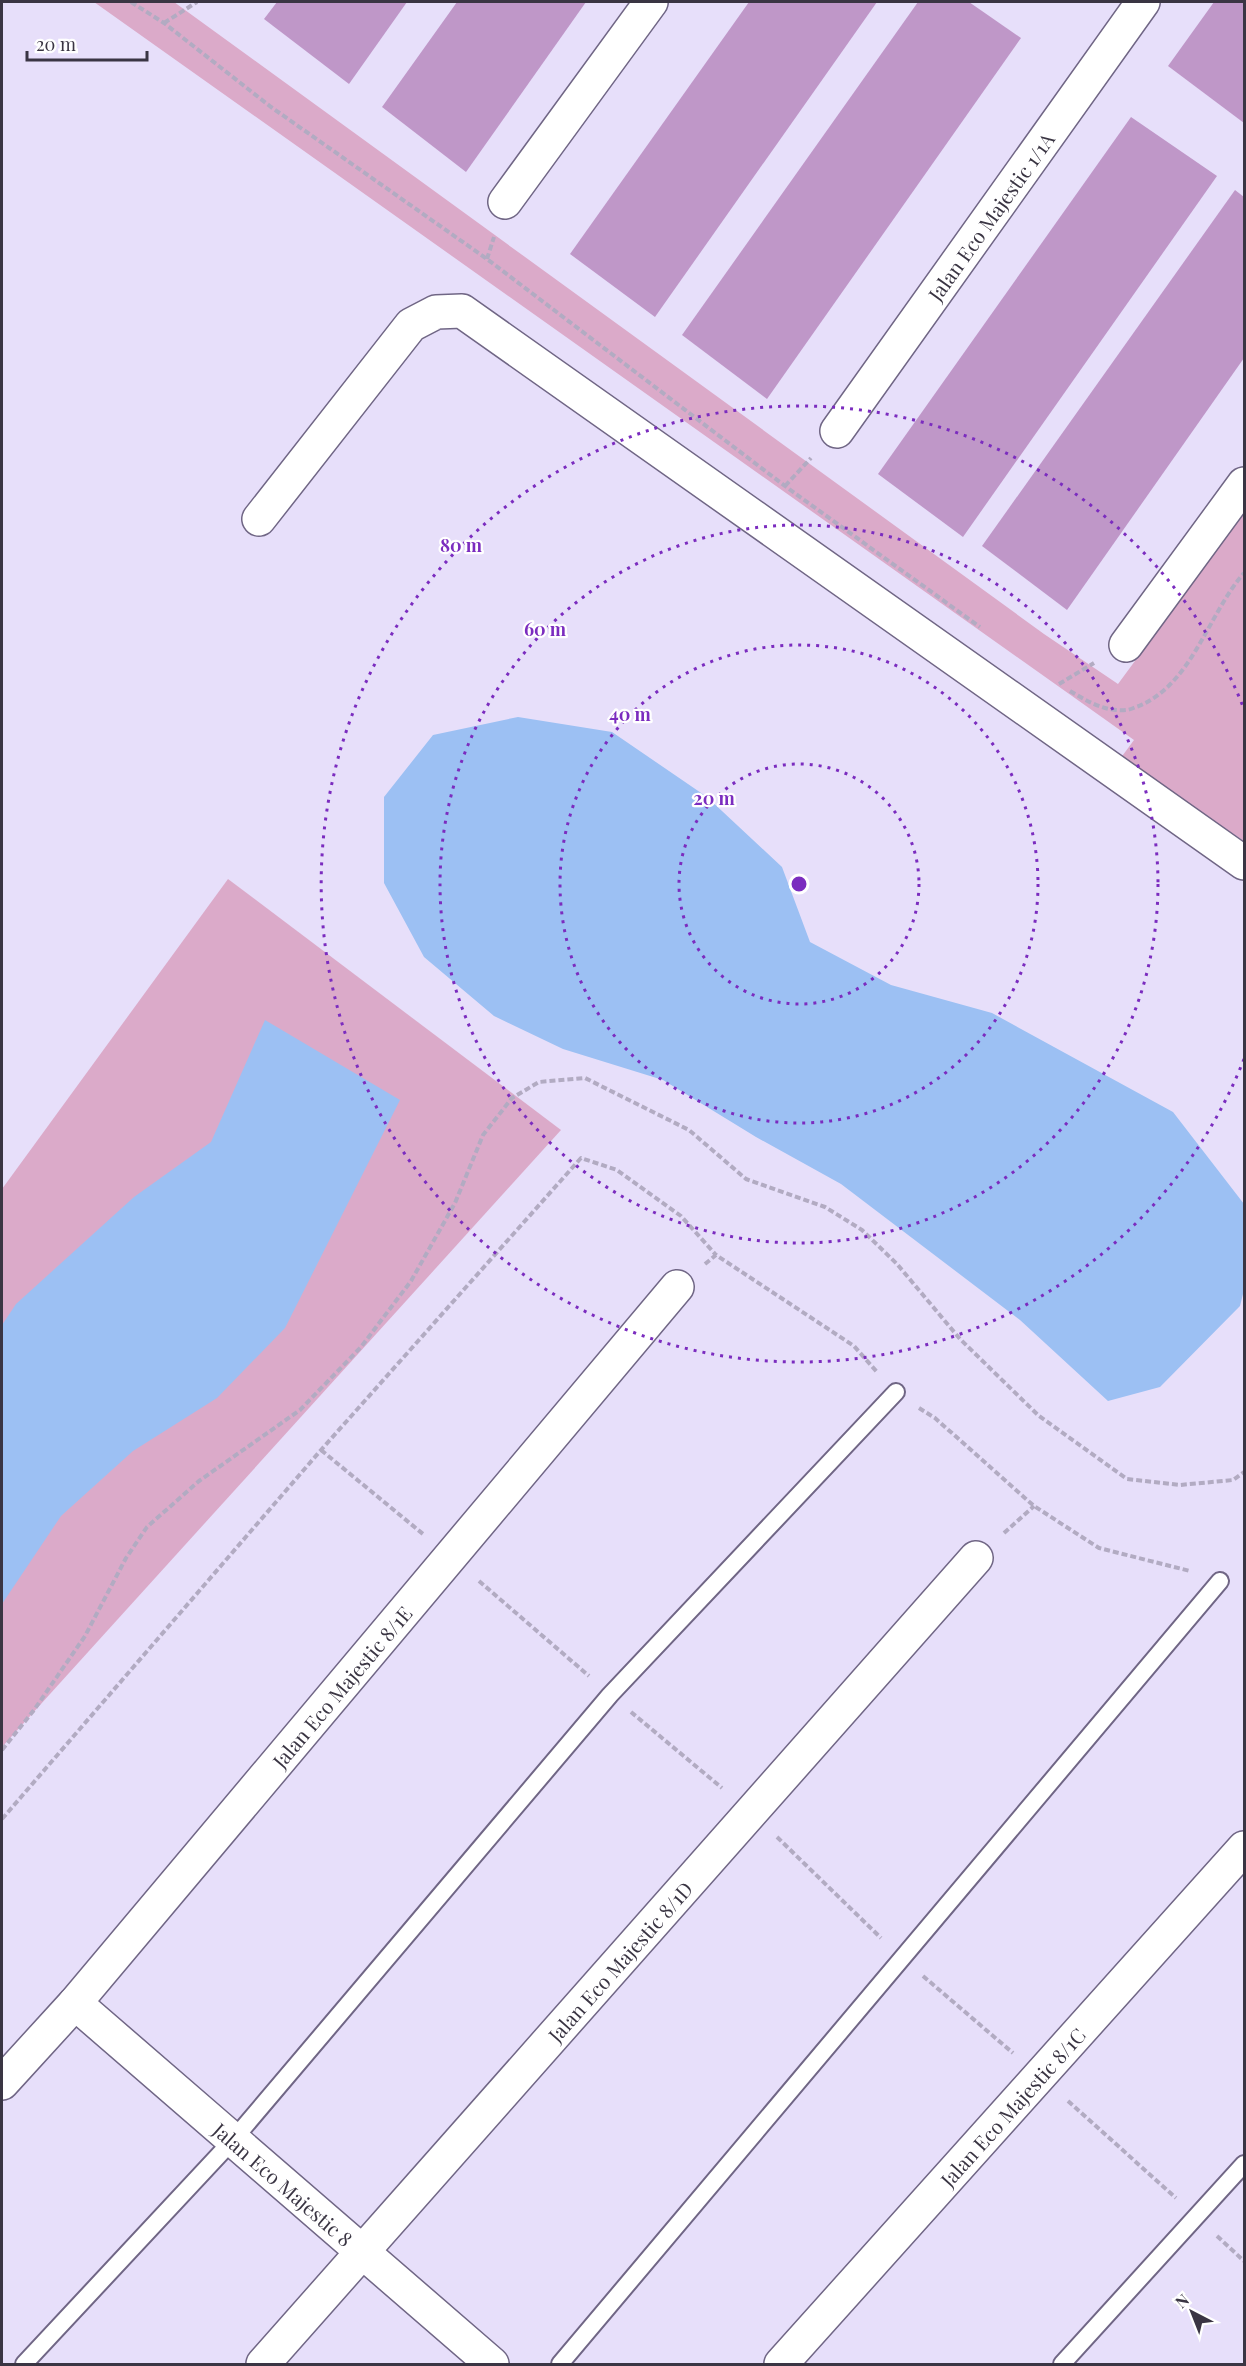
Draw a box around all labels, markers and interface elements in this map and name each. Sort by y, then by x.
scale bar [27,24,147,62]
text: 20 m [36,32,76,56]
street label: Jalan Eco Majestic 1/1A [920,126,1060,306]
text: 80 m [440,533,483,557]
text: 60 m [524,617,567,641]
text: 40 m [609,702,652,726]
text: 20 m [693,786,735,810]
centre of rings [789,874,809,894]
street label: Jalan Eco Majestic 8/1E [265,1600,417,1774]
street label: Jalan Eco Majestic 8/1D [541,1875,698,2048]
street label: Jalan Eco Majestic 8/1C [933,2021,1091,2193]
street label: Jalan Eco Majestic 8 [207,2115,359,2252]
north arrow [1162,2282,1222,2342]
text: N [1170,2289,1193,2312]

